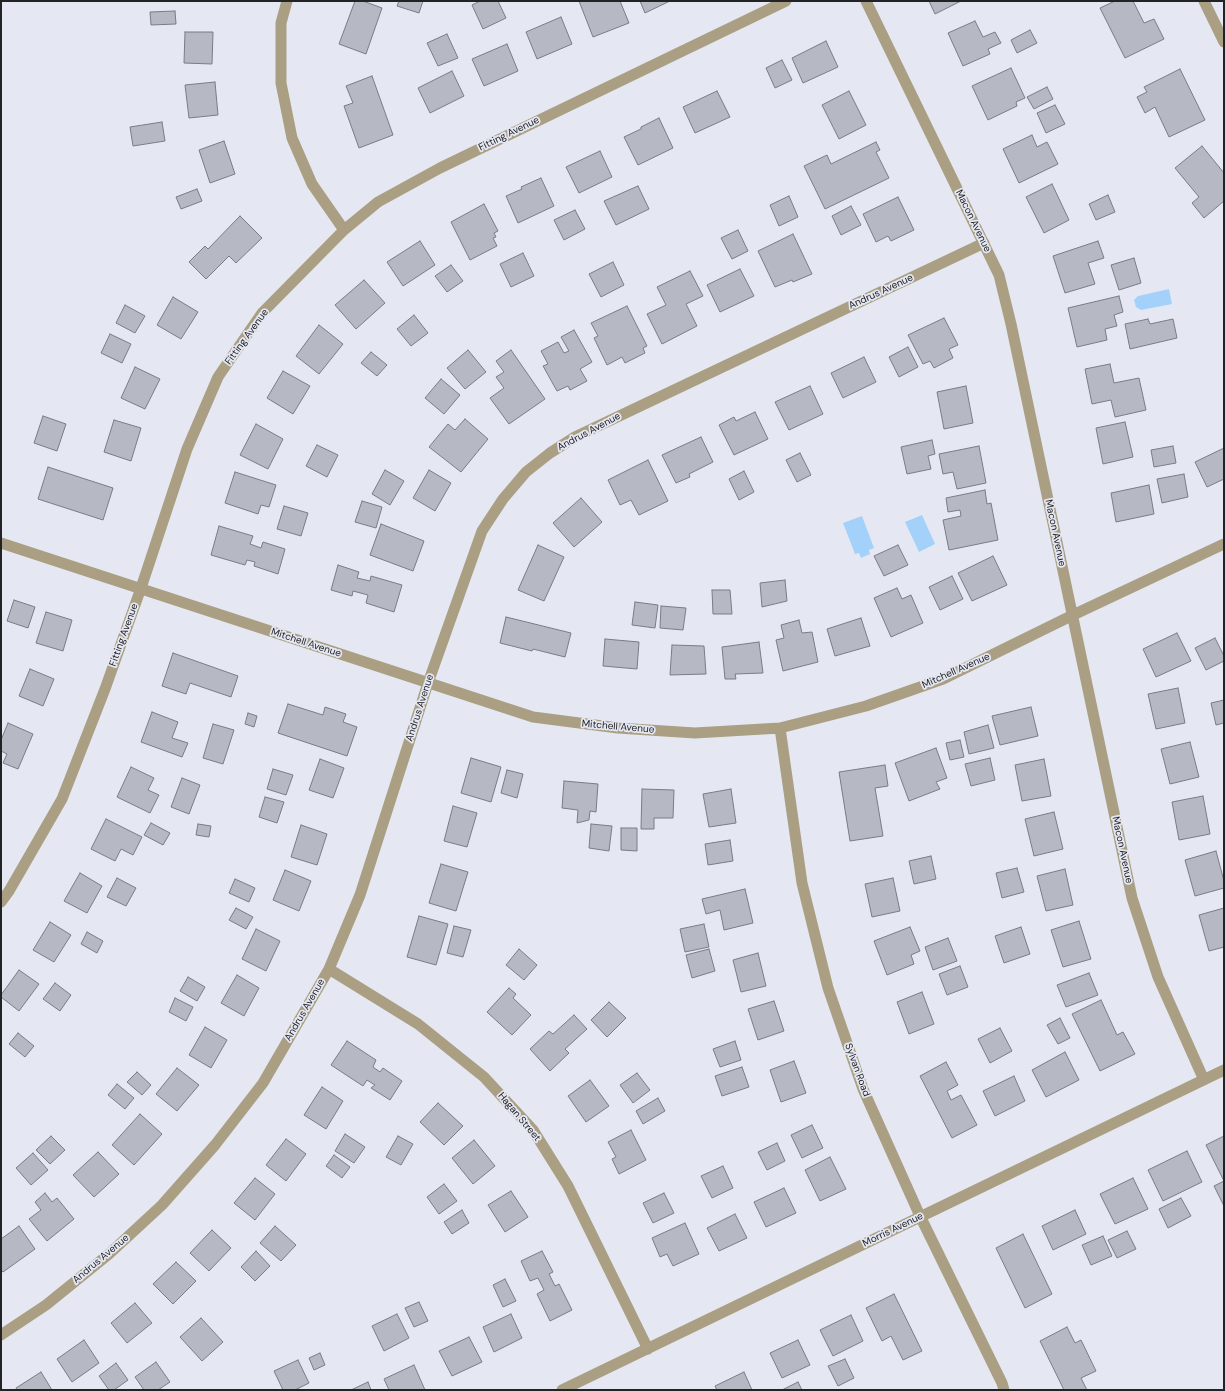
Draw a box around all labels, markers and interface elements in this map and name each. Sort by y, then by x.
street label: Fitting Avenue [477,114,541,154]
street label: Macon Avenue [953,188,993,254]
street label: Andrus Avenue [847,272,915,312]
street label: Fitting Avenue [223,307,271,367]
street label: Andrus Avenue [555,410,623,454]
street label: Macon Avenue [1042,499,1068,567]
street label: Fitting Avenue [107,602,141,668]
street label: Mitchell Avenue [270,626,342,660]
street label: Mitchell Avenue [920,651,992,691]
street label: Andrus Avenue [404,673,436,743]
street label: Mitchell Avenue [581,718,655,736]
street label: Macon Avenue [1109,816,1135,884]
street label: Andrus Avenue [282,977,328,1043]
street label: Sylvan Road [842,1042,872,1098]
street label: Hagan Street [495,1090,543,1144]
street label: Morris Avenue [861,1210,925,1250]
street label: Andrus Avenue [70,1232,132,1286]

